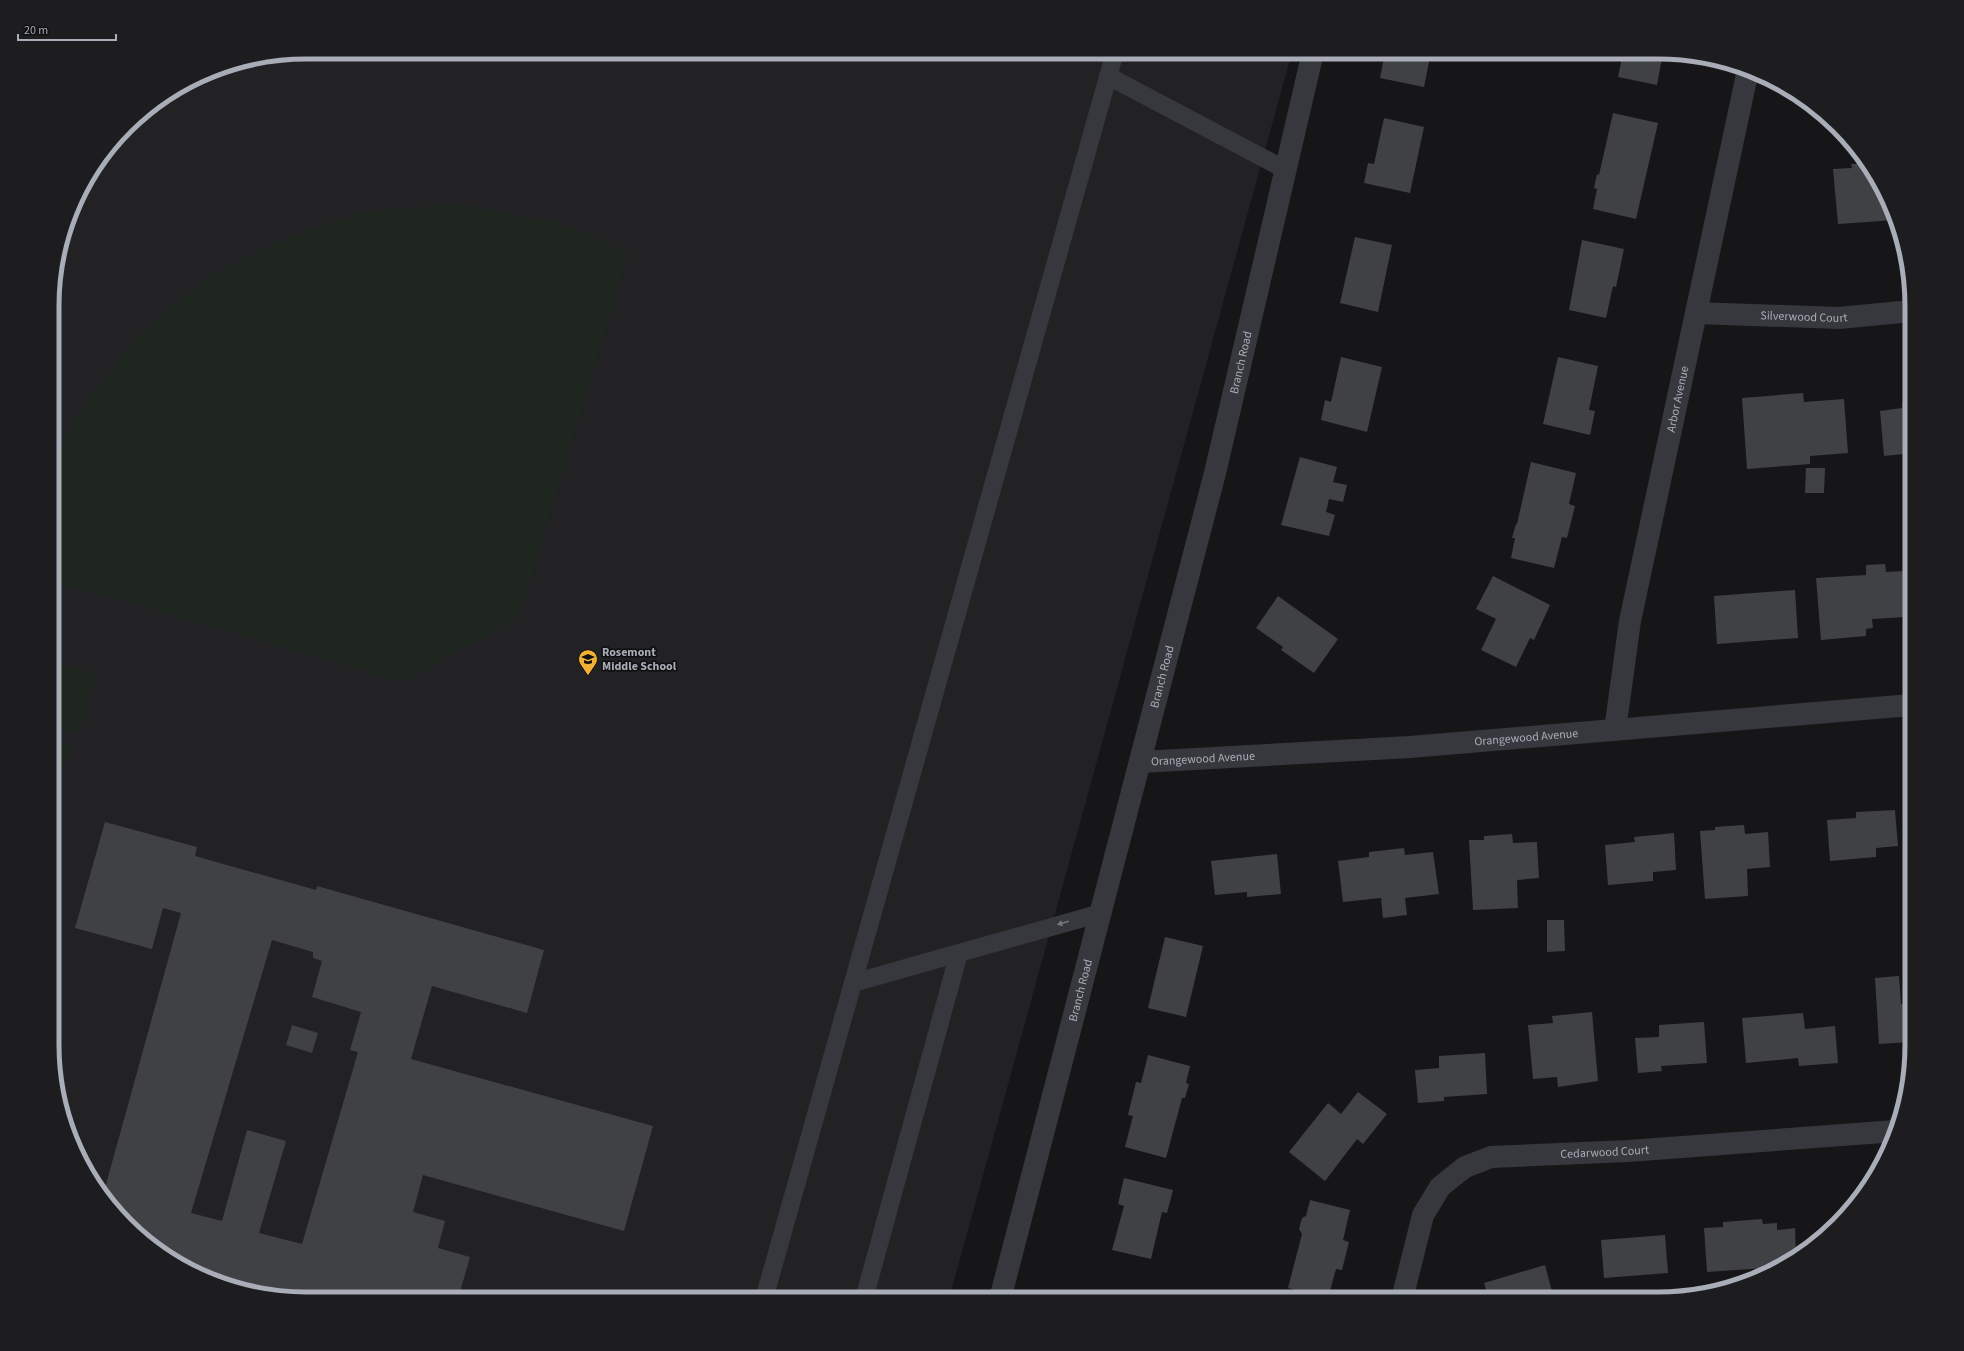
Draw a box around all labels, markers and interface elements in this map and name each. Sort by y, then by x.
scale bar [18,16,116,42]
text: 20 m [24,22,48,39]
street label: Silverwood Court [1760,307,1848,327]
street label: Branch Road [1226,330,1257,396]
street label: Arbor Avenue [1663,364,1693,434]
place label: Rosemont Middle School [602,644,677,675]
street label: Branch Road [1146,644,1179,710]
school or university icon: Rosemont Middle School [577,648,599,676]
street label: Orangewood Avenue [1474,725,1579,751]
street label: Orangewood Avenue [1150,748,1255,770]
one-way arrow [1057,920,1069,926]
street label: Branch Road [1065,957,1097,1023]
street label: Cedarwood Court [1560,1141,1650,1163]

